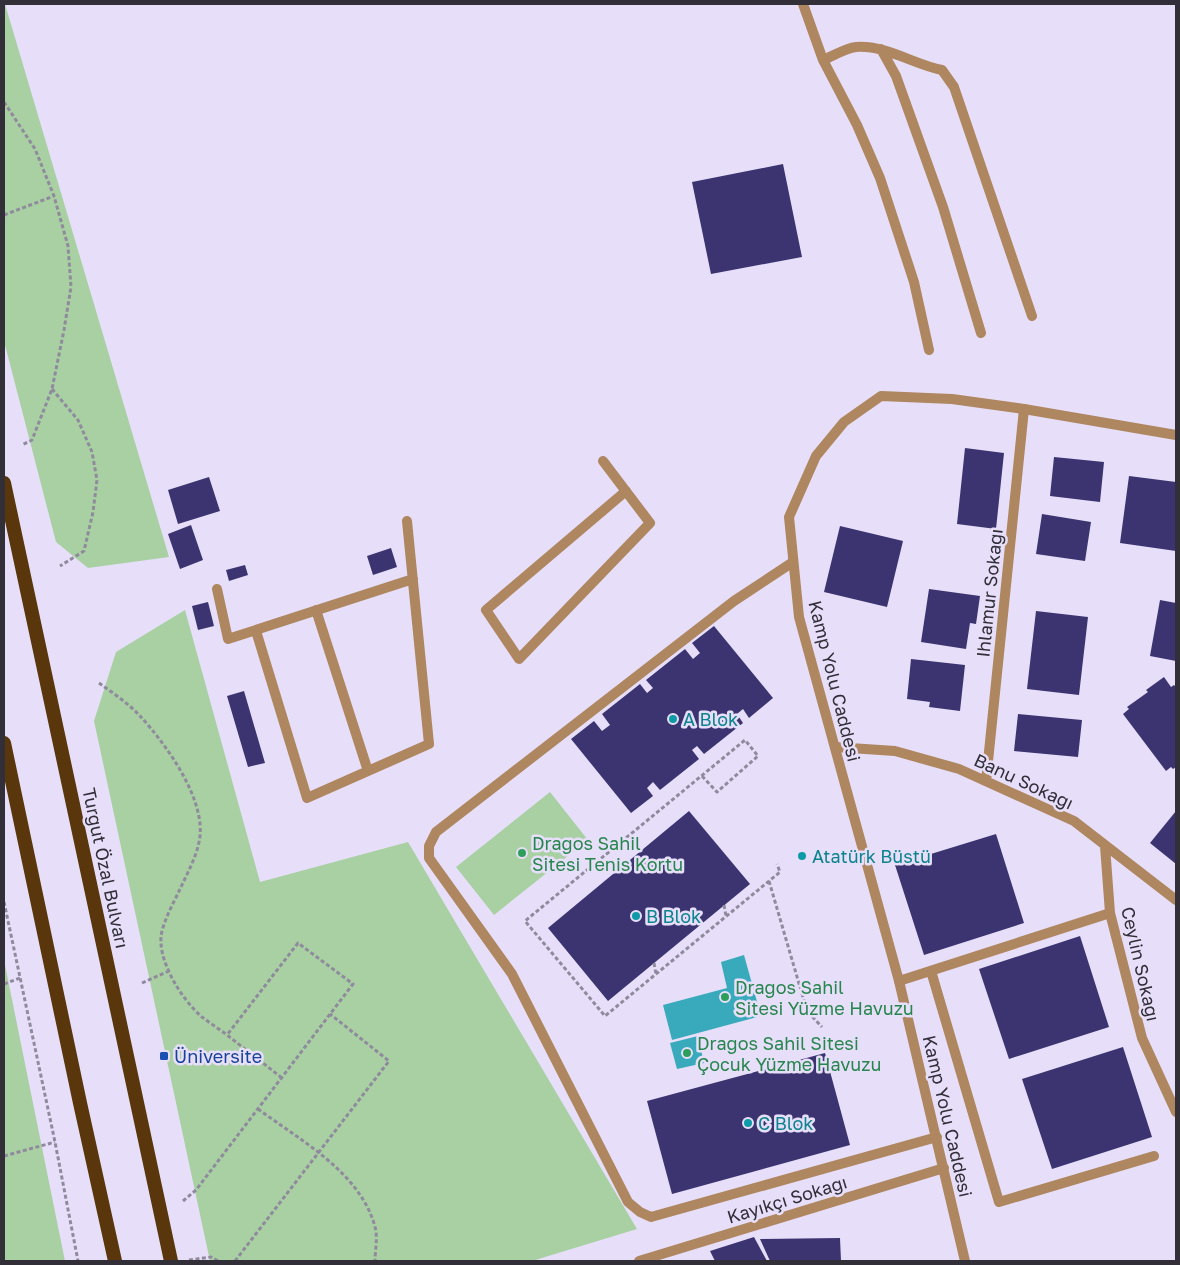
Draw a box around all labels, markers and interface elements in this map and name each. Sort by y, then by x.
street label: Ihlamur Sokağı [971,528,1007,658]
street label: Kamp Yolu Caddesi [804,598,866,764]
place label: A Blok [683,708,738,730]
marker: A Blok [667,713,679,725]
street label: Banu Sokağı [971,748,1077,814]
street label: Turgut Özal Bulvarı [78,786,134,950]
place label: Dragos Sahil Sitesi Tenis Kortu [532,832,683,875]
place label: Atatürk Büstü [812,845,931,867]
marker: Dragos Sahil Sitesi Tenis Kortu [516,847,528,859]
marker: Atatürk Büstü [796,850,808,862]
place label: B Blok [646,905,701,927]
street label: Ceylin Sokağı [1117,905,1165,1023]
marker: B Blok [630,910,642,922]
place label: Dragos Sahil Sitesi Yüzme Havuzu [735,976,914,1019]
marker: Dragos Sahil Sitesi Yüzme Havuzu [719,991,731,1003]
place label: Dragos Sahil Sitesi Çocuk Yüzme Havuzu [697,1032,881,1075]
street label: Kamp Yolu Caddesi [919,1033,977,1199]
place label: Üniversite [174,1045,262,1067]
marker: Dragos Sahil Sitesi Çocuk Yüzme Havuzu [681,1047,693,1059]
marker: Üniversite [158,1050,170,1062]
place label: C Blok [758,1112,813,1134]
marker: C Blok [742,1117,754,1129]
street label: Kayıkçı Sokağı [724,1170,850,1228]

